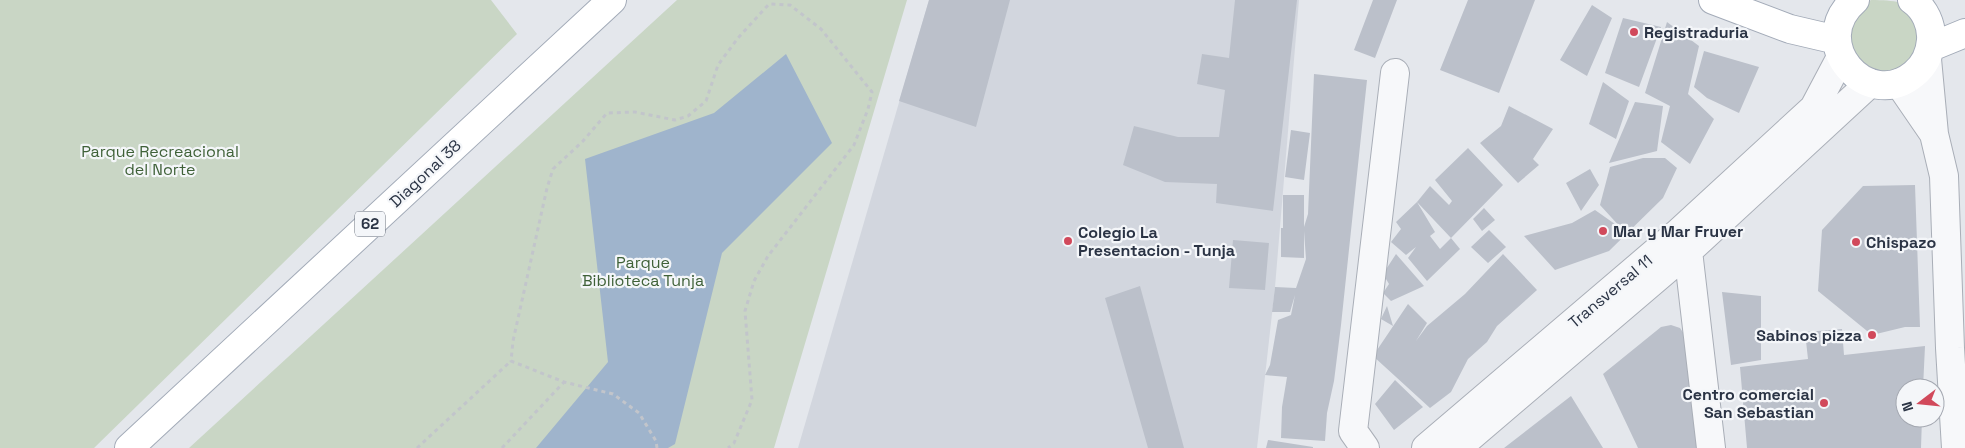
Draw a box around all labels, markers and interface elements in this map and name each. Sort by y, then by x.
place label: Registraduria [1644,22,1748,43]
marker: Registraduria [1628,26,1640,38]
street label: Diagonal 38 [385,135,466,212]
park label: Parque Recreacional del Norte [81,141,239,180]
road number: 62 [355,212,385,236]
place label: Mar y Mar Fruver [1613,221,1743,242]
place label: Colegio La Presentacion - Tunja [1078,222,1235,261]
marker: Mar y Mar Fruver [1597,225,1609,237]
place label: Chispazo [1866,232,1936,253]
marker: Colegio La Presentacion - Tunja [1062,235,1074,247]
marker: Chispazo [1850,236,1862,248]
street label: Transversal 11 [1564,250,1657,333]
park label: Parque Biblioteca Tunja [582,252,704,291]
place label: Sabinos pizza [1756,325,1862,346]
marker: Sabinos pizza [1866,329,1878,341]
north arrow [1895,378,1945,428]
place label: Centro comercial San Sebastian [1682,384,1814,423]
marker: Centro comercial San Sebastian [1818,397,1830,409]
text: N [1898,400,1917,414]

